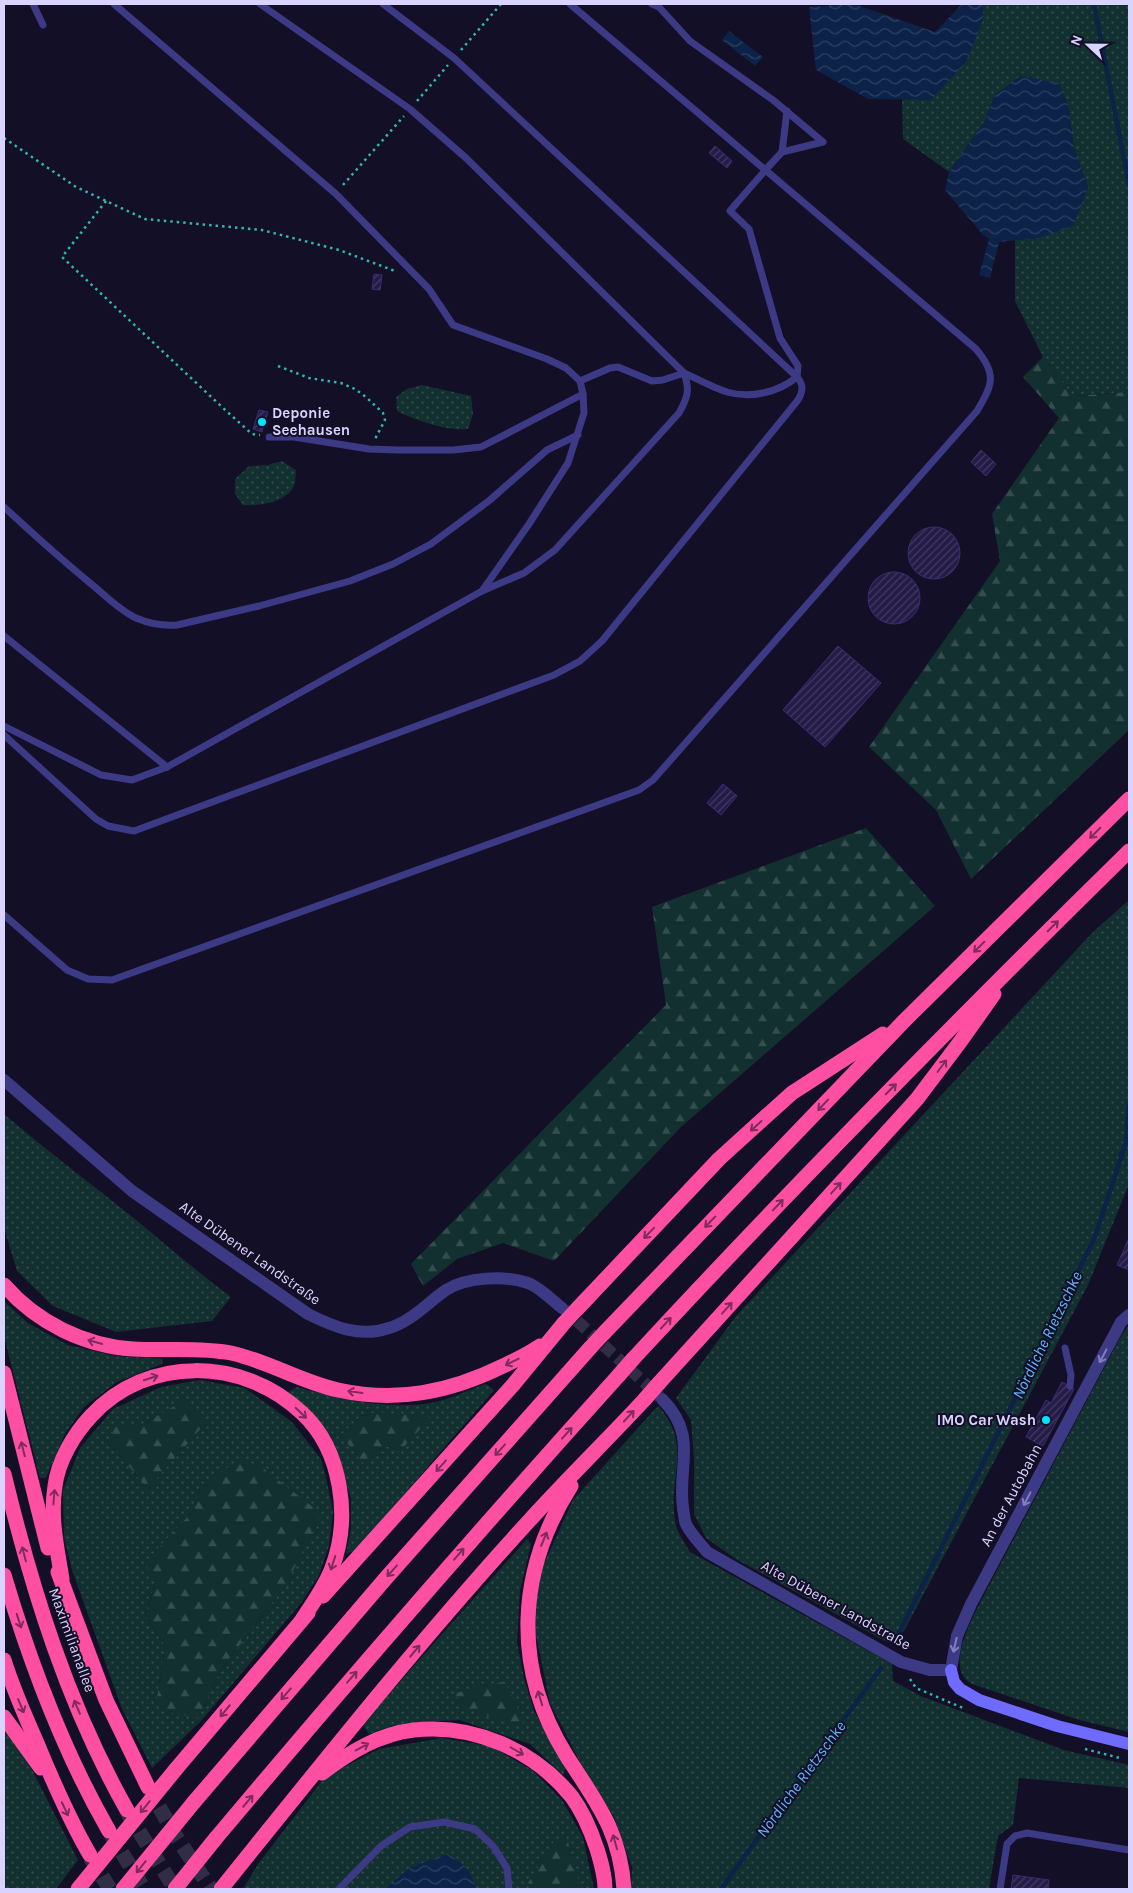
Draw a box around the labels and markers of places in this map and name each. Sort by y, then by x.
place label: Deponie Seehausen [272,404,350,439]
marker: Deponie Seehausen [256,416,268,428]
place label: IMO Car Wash [937,1411,1036,1429]
marker: IMO Car Wash [1040,1414,1052,1426]

